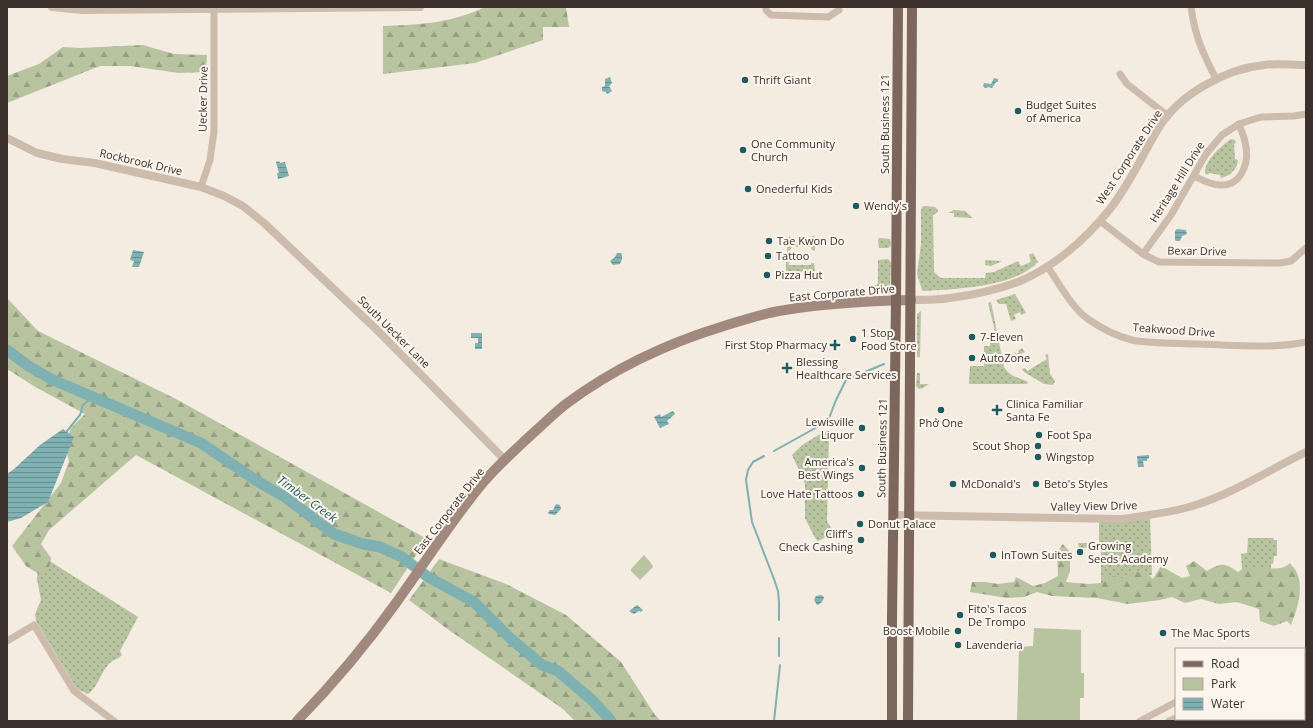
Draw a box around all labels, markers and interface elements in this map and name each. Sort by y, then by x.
street label: Uecker Drive [194,66,211,132]
place label: Thrift Giant [753,72,811,87]
street label: South Business 121 [877,74,892,174]
marker: Thrift Giant [740,75,750,85]
place label: Budget Suites of America [1026,97,1096,125]
marker: Budget Suites of America [1013,106,1023,116]
street label: West Corporate Drive [1092,106,1165,207]
place label: One Community Church [751,136,835,164]
street label: Heritage Hill Drive [1146,138,1208,225]
street label: Rockbrook Drive [98,145,184,178]
marker: One Community Church [738,145,748,155]
place label: Onederful Kids [756,181,832,196]
marker: Onederful Kids [743,184,753,194]
place label: Wendy's [864,198,907,213]
marker: Wendy's [851,201,861,211]
place label: Tae Kwon Do [777,233,845,248]
marker: Tae Kwon Do [764,236,774,246]
street label: Bexar Drive [1167,242,1227,259]
place label: Tattoo [776,248,810,263]
marker: Tattoo [763,251,773,261]
place label: Pizza Hut [775,267,823,282]
marker: Pizza Hut [762,270,772,280]
street label: East Corporate Drive [788,280,895,305]
street label: South Uecker Lane [355,292,434,371]
street label: Teakwood Drive [1132,319,1216,340]
place label: 1 Stop Food Store [861,325,917,353]
place label: 7-Eleven [980,329,1023,344]
marker: 7-Eleven [967,332,977,342]
marker: 1 Stop Food Store [848,334,858,344]
place label: First Stop Pharmacy [725,337,827,352]
marker: First Stop Pharmacy [830,340,840,350]
place label: AutoZone [980,350,1030,365]
marker: AutoZone [967,353,977,363]
place label: Blessing Healthcare Services [796,354,896,382]
marker: Blessing Healthcare Services [781,362,793,374]
place label: Clinica Familiar Santa Fe [1006,396,1084,424]
street label: South Business 121 [873,398,890,498]
marker: Clinica Familiar Santa Fe [991,404,1003,416]
marker: Phở One [936,405,946,415]
place label: Lewisville Liquor [806,414,855,442]
place label: Phở One [919,415,963,430]
marker: Lewisville Liquor [857,423,867,433]
place label: Foot Spa [1047,427,1092,442]
marker: Foot Spa [1034,430,1044,440]
place label: Scout Shop [972,438,1030,453]
marker: Scout Shop [1033,441,1043,451]
place label: Wingstop [1046,449,1094,464]
marker: Wingstop [1033,452,1043,462]
place label: America's Best Wings [798,454,854,482]
marker: America's Best Wings [857,463,867,473]
street label: East Corporate Drive [410,464,487,557]
water label: Timber Creek [274,471,341,527]
place label: McDonald's [961,476,1021,491]
place label: Beto's Styles [1044,476,1108,491]
marker: McDonald's [948,479,958,489]
marker: Beto's Styles [1031,479,1041,489]
place label: Love Hate Tattoos [760,486,853,501]
marker: Love Hate Tattoos [856,489,866,499]
street label: Valley View Drive [1051,497,1137,514]
place label: Donut Palace [868,516,936,531]
marker: Donut Palace [855,519,865,529]
place label: Cliff's Check Cashing [779,526,853,554]
marker: Cliff's Check Cashing [856,535,866,545]
place label: Growing Seeds Academy [1088,538,1169,566]
place label: InTown Suites [1001,547,1073,562]
marker: Growing Seeds Academy [1075,547,1085,557]
marker: InTown Suites [988,550,998,560]
place label: Fito's Tacos De Trompo [968,601,1027,629]
marker: Fito's Tacos De Trompo [955,610,965,620]
place label: Boost Mobile [883,623,950,638]
place label: The Mac Sports [1171,625,1250,640]
marker: Boost Mobile [953,626,963,636]
marker: The Mac Sports [1158,628,1168,638]
place label: Lavenderia [966,637,1023,652]
marker: Lavenderia [953,640,963,650]
legend [1175,648,1305,720]
text: Road [1211,655,1240,672]
text: Park [1211,675,1237,692]
text: Water [1211,695,1245,712]

